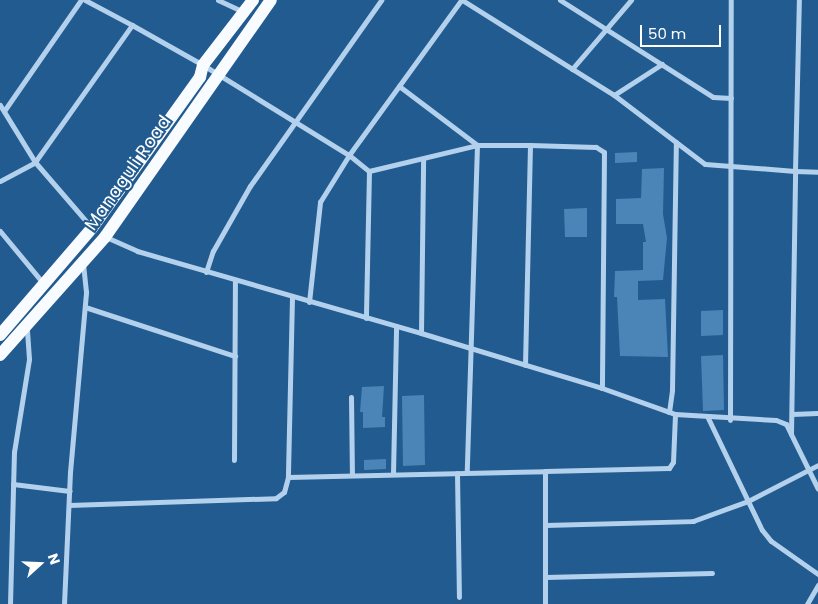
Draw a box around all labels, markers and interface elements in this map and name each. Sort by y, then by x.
scale bar [643,15,724,47]
text: 50 m [648,23,686,44]
street label: Managuli Road [80,111,176,235]
north arrow [15,539,65,589]
text: N [43,551,65,567]

